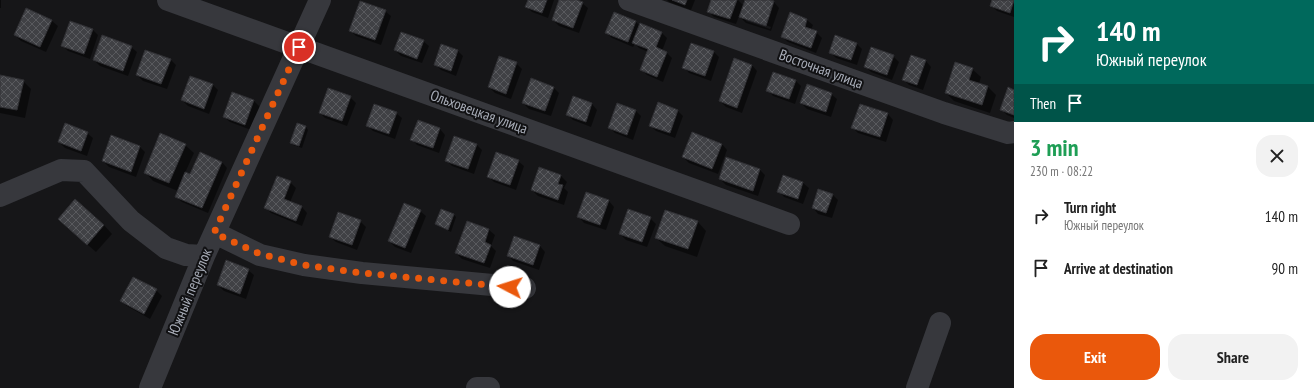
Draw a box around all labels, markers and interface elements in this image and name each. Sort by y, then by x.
text: 140 m [1096,12,1160,49]
icon: right [1030,16,1082,68]
pin [282,30,316,64]
icon: arrive [288,36,310,58]
street label: Восточная улица [777,45,866,93]
text: Южный переулок [1096,48,1207,71]
street label: Ольховецкая улица [428,85,530,138]
icon: arrive [1064,92,1086,114]
text: Then [1030,94,1056,113]
text: 3 min [1030,132,1078,163]
button: close [1256,135,1298,177]
text: 230 m · 08:22 [1030,163,1093,180]
text: Turn right [1064,198,1116,217]
icon: right [1030,205,1052,227]
text: 140 m [1265,207,1298,226]
text: Южный переулок [1064,217,1144,234]
street label: Южный переулок [163,245,216,338]
icon: arrive [1030,257,1052,279]
text: Arrive at destination [1064,259,1173,278]
text: 90 m [1272,259,1298,278]
position arrow [489,266,531,308]
button: Exit [1030,334,1160,380]
button: Share [1168,334,1298,380]

